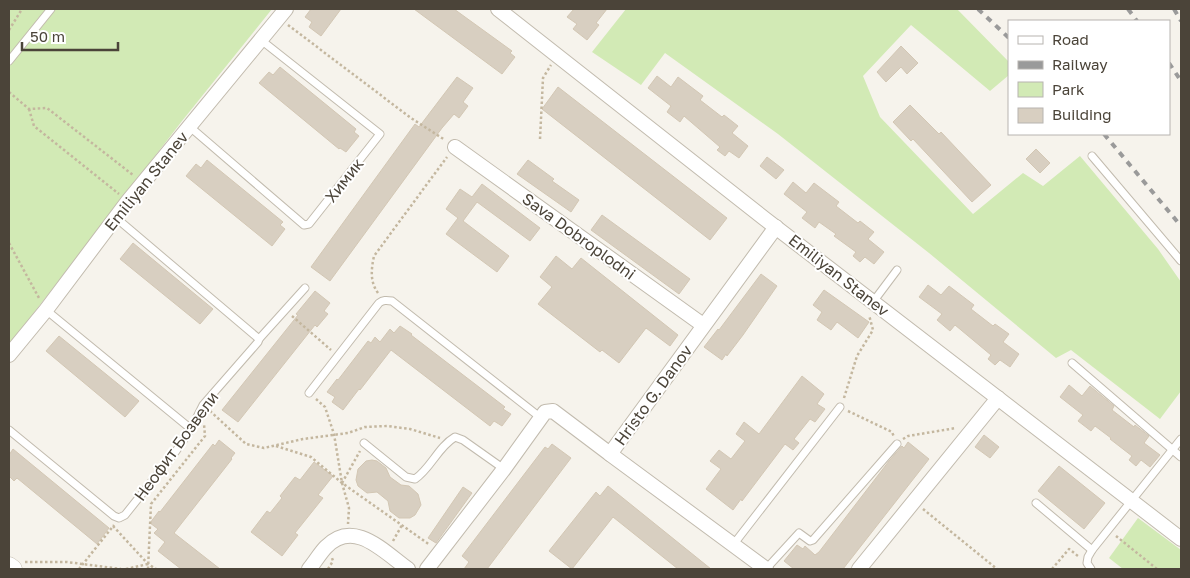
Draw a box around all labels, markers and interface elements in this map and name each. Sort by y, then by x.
scale bar [22,20,119,52]
legend [1008,20,1170,135]
text: 50 m [30,27,65,45]
text: Road [1052,30,1089,48]
text: Railway [1052,55,1108,73]
text: Park [1052,80,1085,98]
text: Building [1052,105,1112,123]
street label: Emiliyan Stanev [100,127,192,235]
street label: Химик [320,154,368,206]
street label: Sava Dobroplodni [518,188,640,284]
street label: Emiliyan Stanev [785,230,893,320]
street label: Hristo G. Danov [610,341,696,449]
street label: Неофит Бозвели [130,387,222,505]

